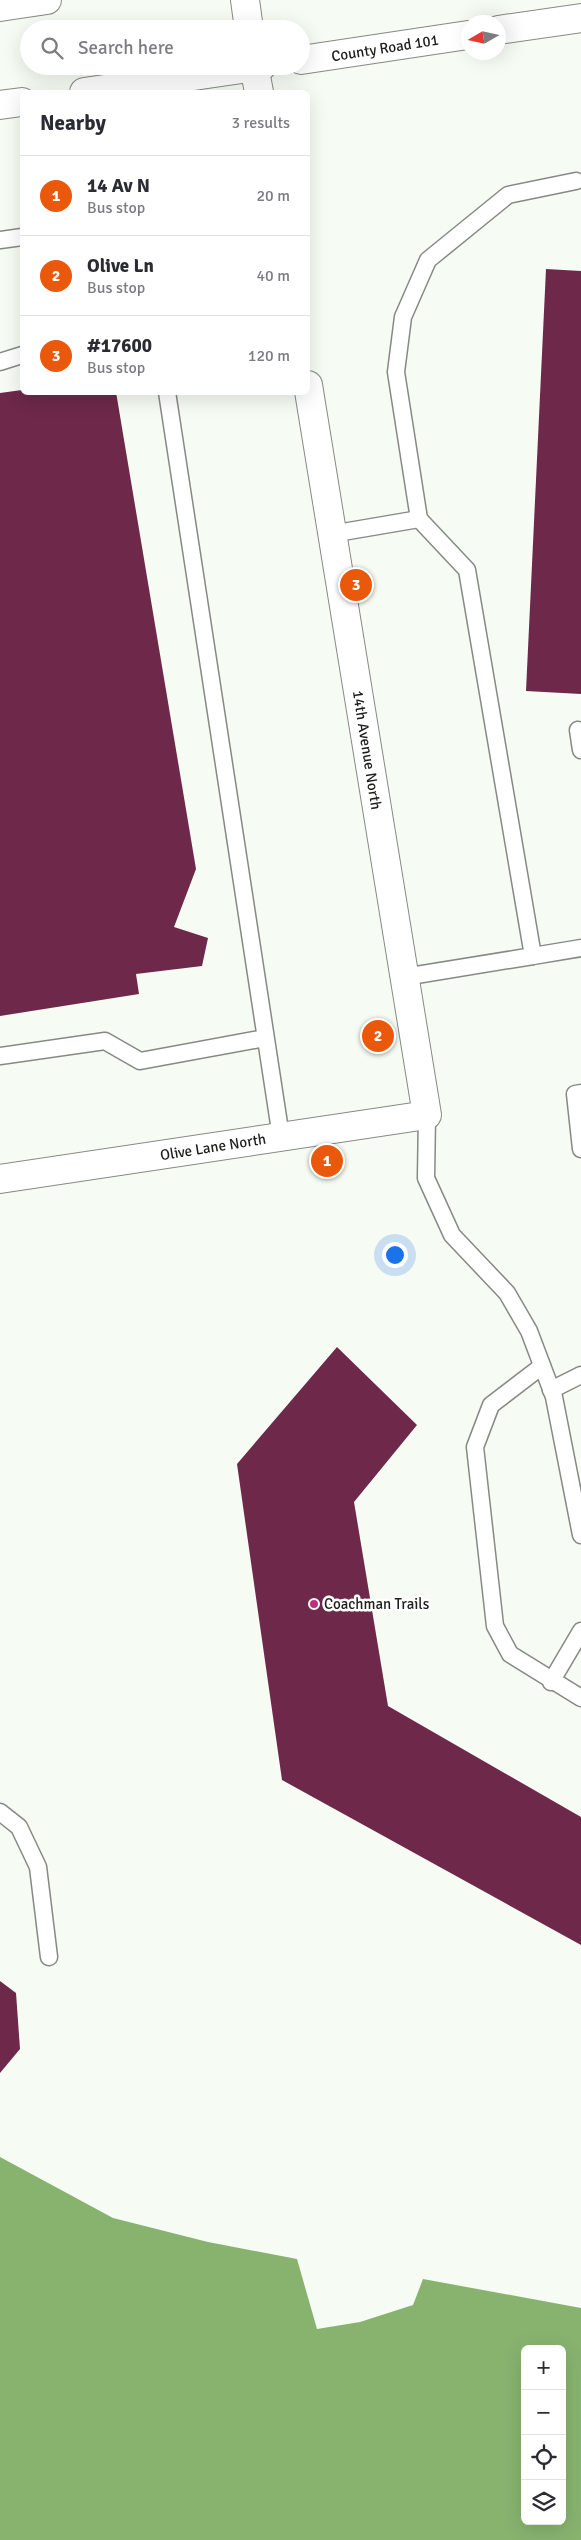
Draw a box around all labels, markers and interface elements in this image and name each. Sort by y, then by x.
north arrow [461,15,506,60]
search box [20,20,310,75]
street label: County Road 101 [330,31,440,65]
icon: search [38,34,66,62]
text: Search here [78,36,174,60]
text: Nearby [40,110,106,136]
text: 3 results [231,113,290,133]
text: 14 Av N [87,174,150,198]
text: 1 [52,186,60,206]
text: 20 m [256,186,290,206]
text: Bus stop [87,198,145,218]
text: Olive Ln [87,254,154,278]
text: 2 [52,266,60,286]
text: 40 m [256,266,290,286]
text: Bus stop [87,278,145,298]
text: #17600 [87,334,152,358]
text: 3 [52,346,60,366]
text: 120 m [248,346,290,366]
text: Bus stop [87,358,145,378]
pin: 3 [340,566,372,604]
street label: 14th Avenue North [349,689,385,811]
pin: 2 [362,1017,394,1055]
street label: Olive Lane North [159,1130,267,1164]
pin: 1 [311,1142,343,1180]
your location [382,1242,408,1268]
place label: Coachman Trails [324,1595,430,1613]
marker: Coachman Trails [308,1598,320,1610]
map controls [521,2345,566,2525]
button: + [521,2345,566,2390]
button: − [521,2390,566,2435]
button: locate [521,2435,566,2480]
button: layers [521,2480,566,2525]

